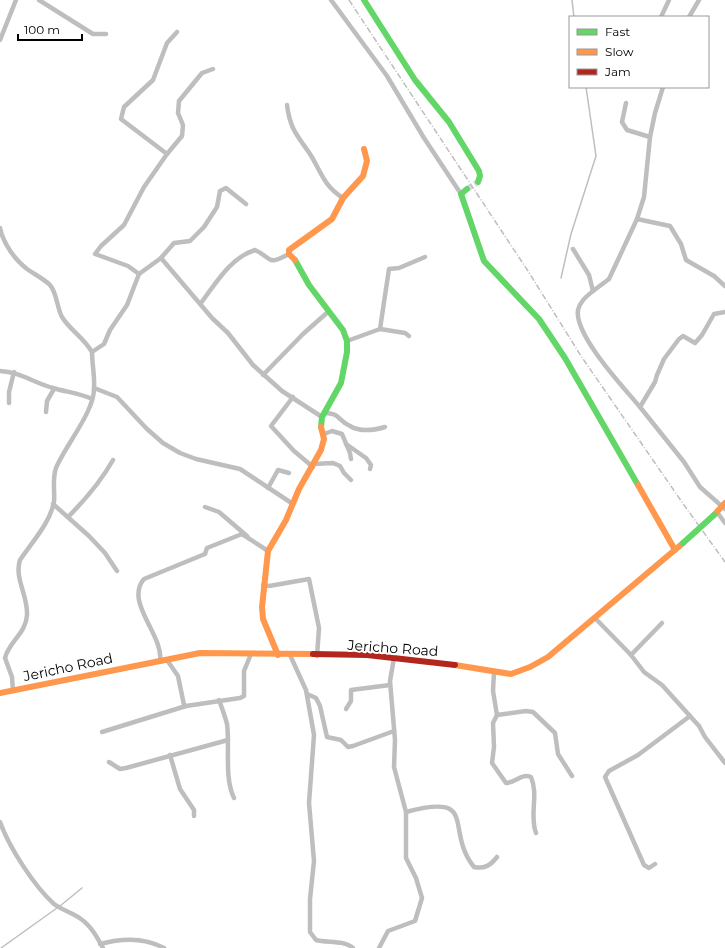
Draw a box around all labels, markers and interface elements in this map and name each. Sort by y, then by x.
scale bar [18,16,82,42]
legend [569,16,709,88]
text: 100 m [24,22,60,37]
text: Fast [605,24,630,39]
text: Slow [605,44,634,59]
text: Jam [604,64,631,79]
street label: Jericho Road [346,636,439,660]
street label: Jericho Road [21,649,114,685]

